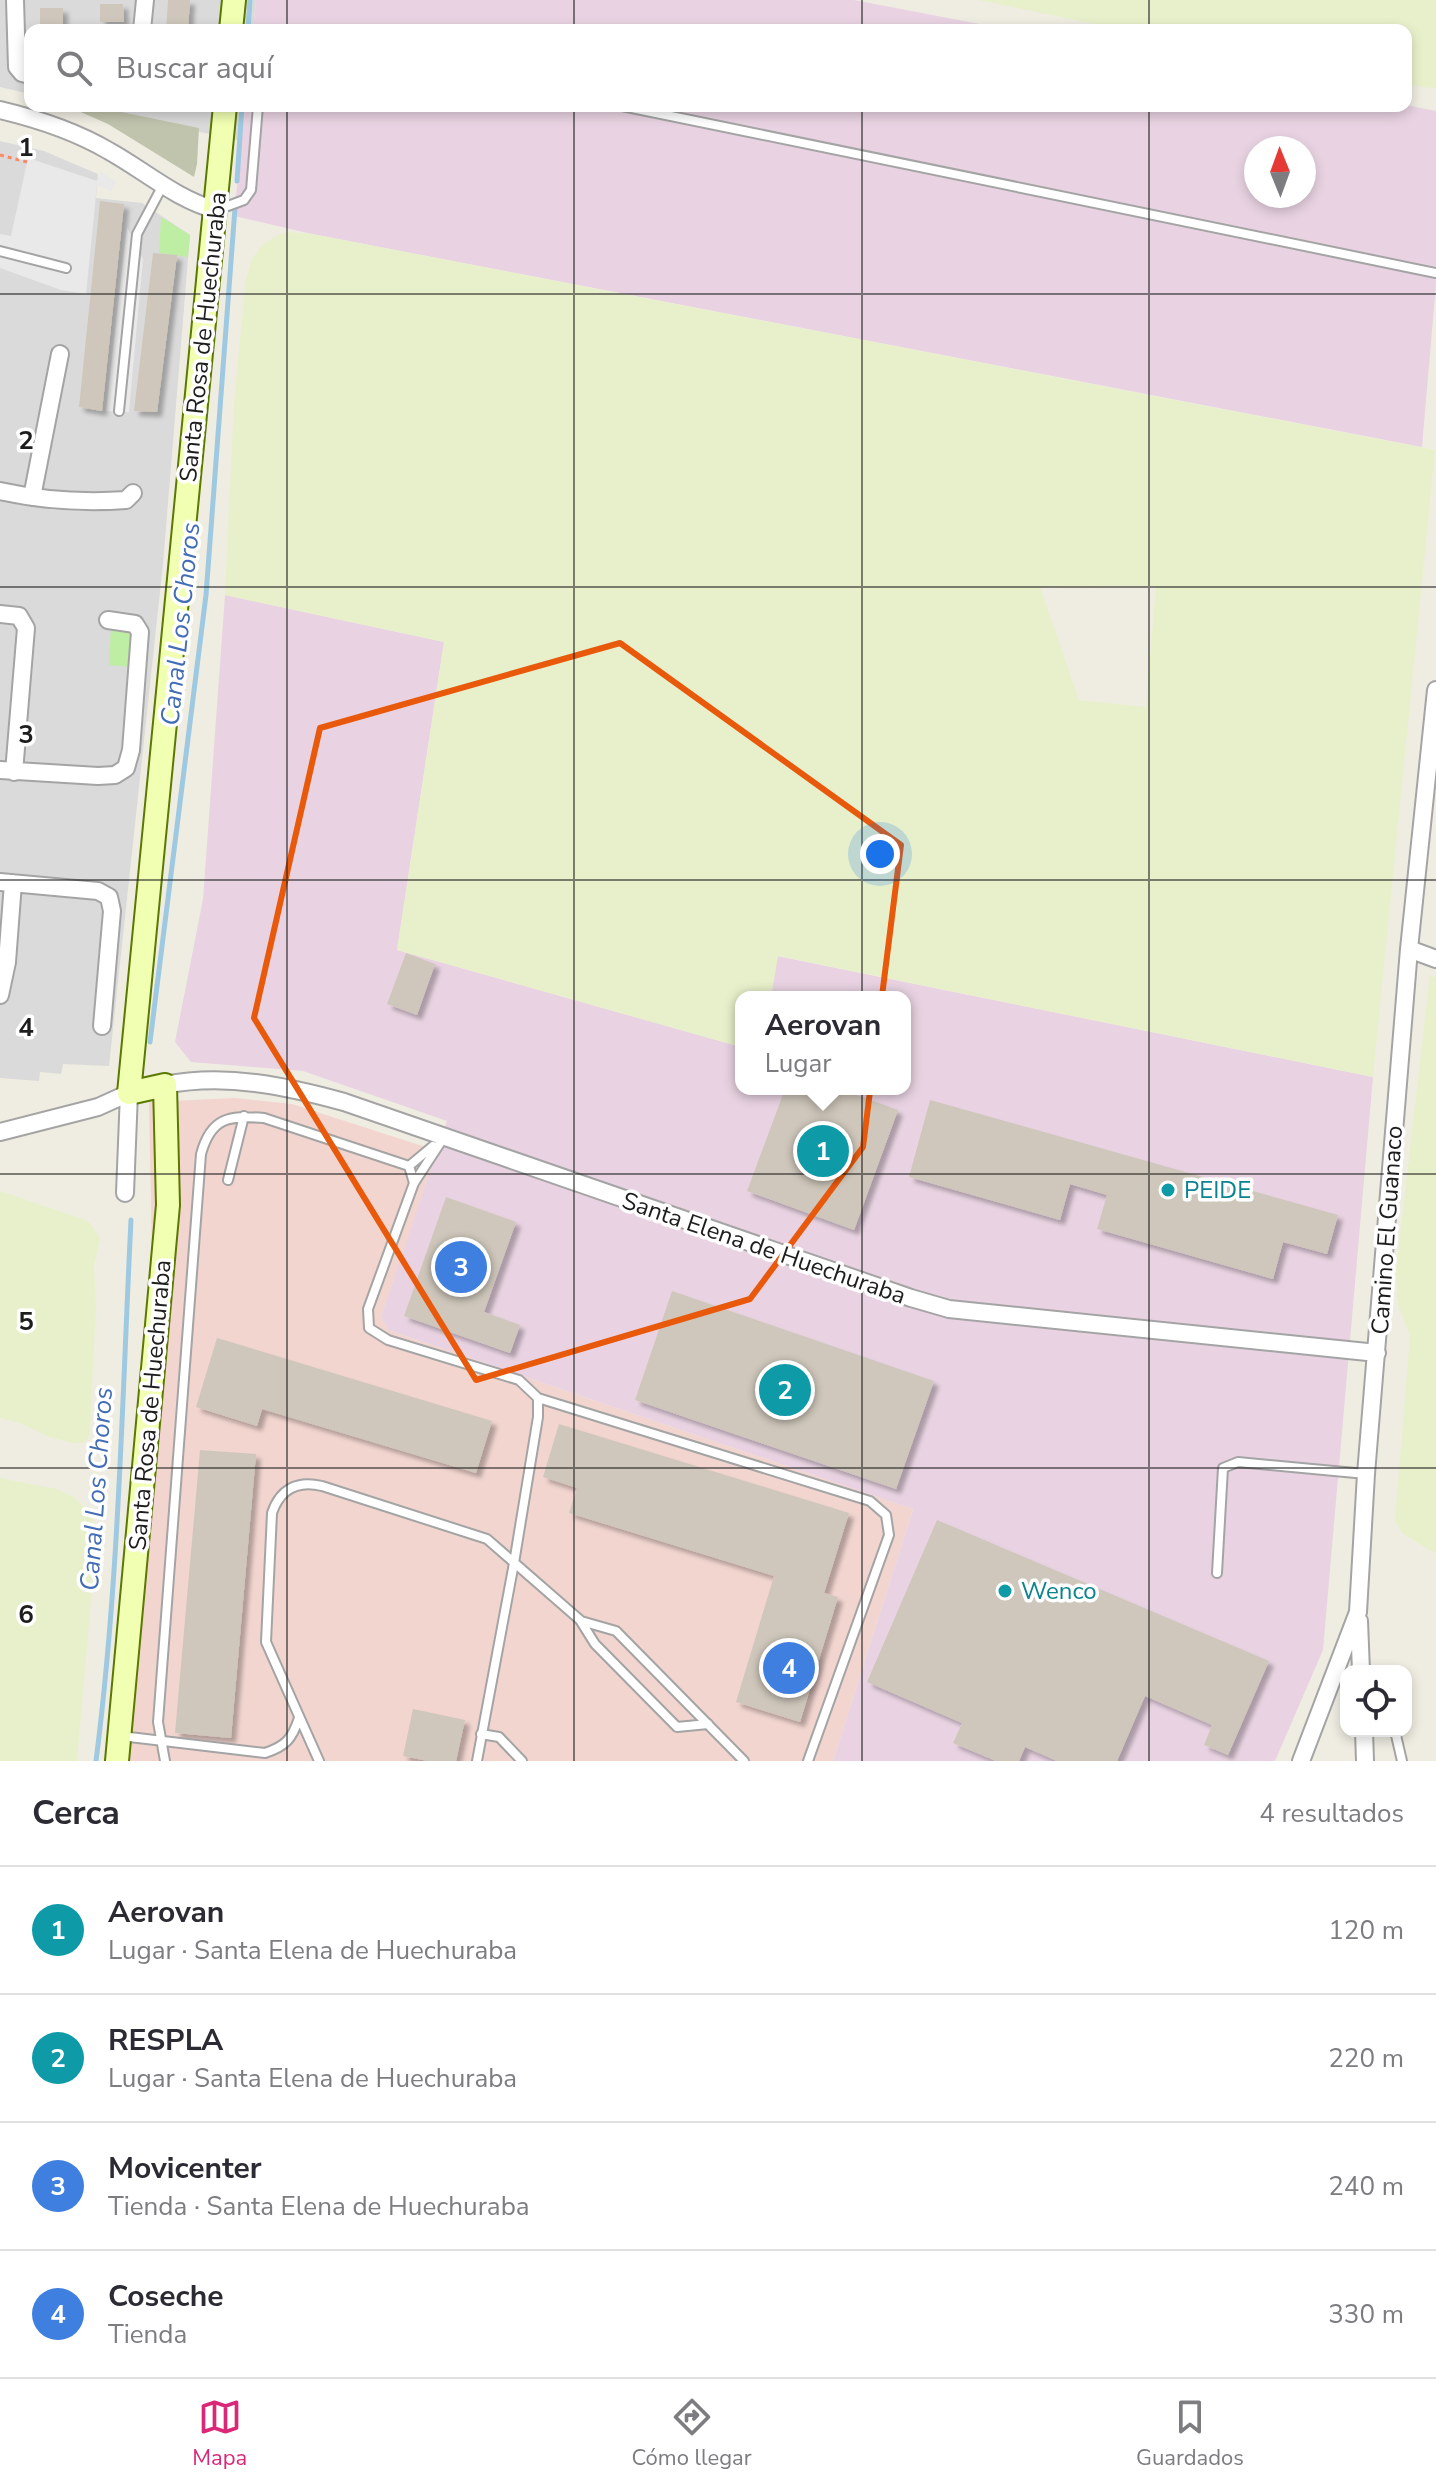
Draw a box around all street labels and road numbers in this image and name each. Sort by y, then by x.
street label: Santa Rosa de Huechuraba [172,190,234,484]
street label: Camino El Guanaco [1364,1125,1410,1335]
street label: Santa Elena de Huechuraba [618,1184,910,1312]
street label: Santa Rosa de Huechuraba [121,1258,179,1552]

